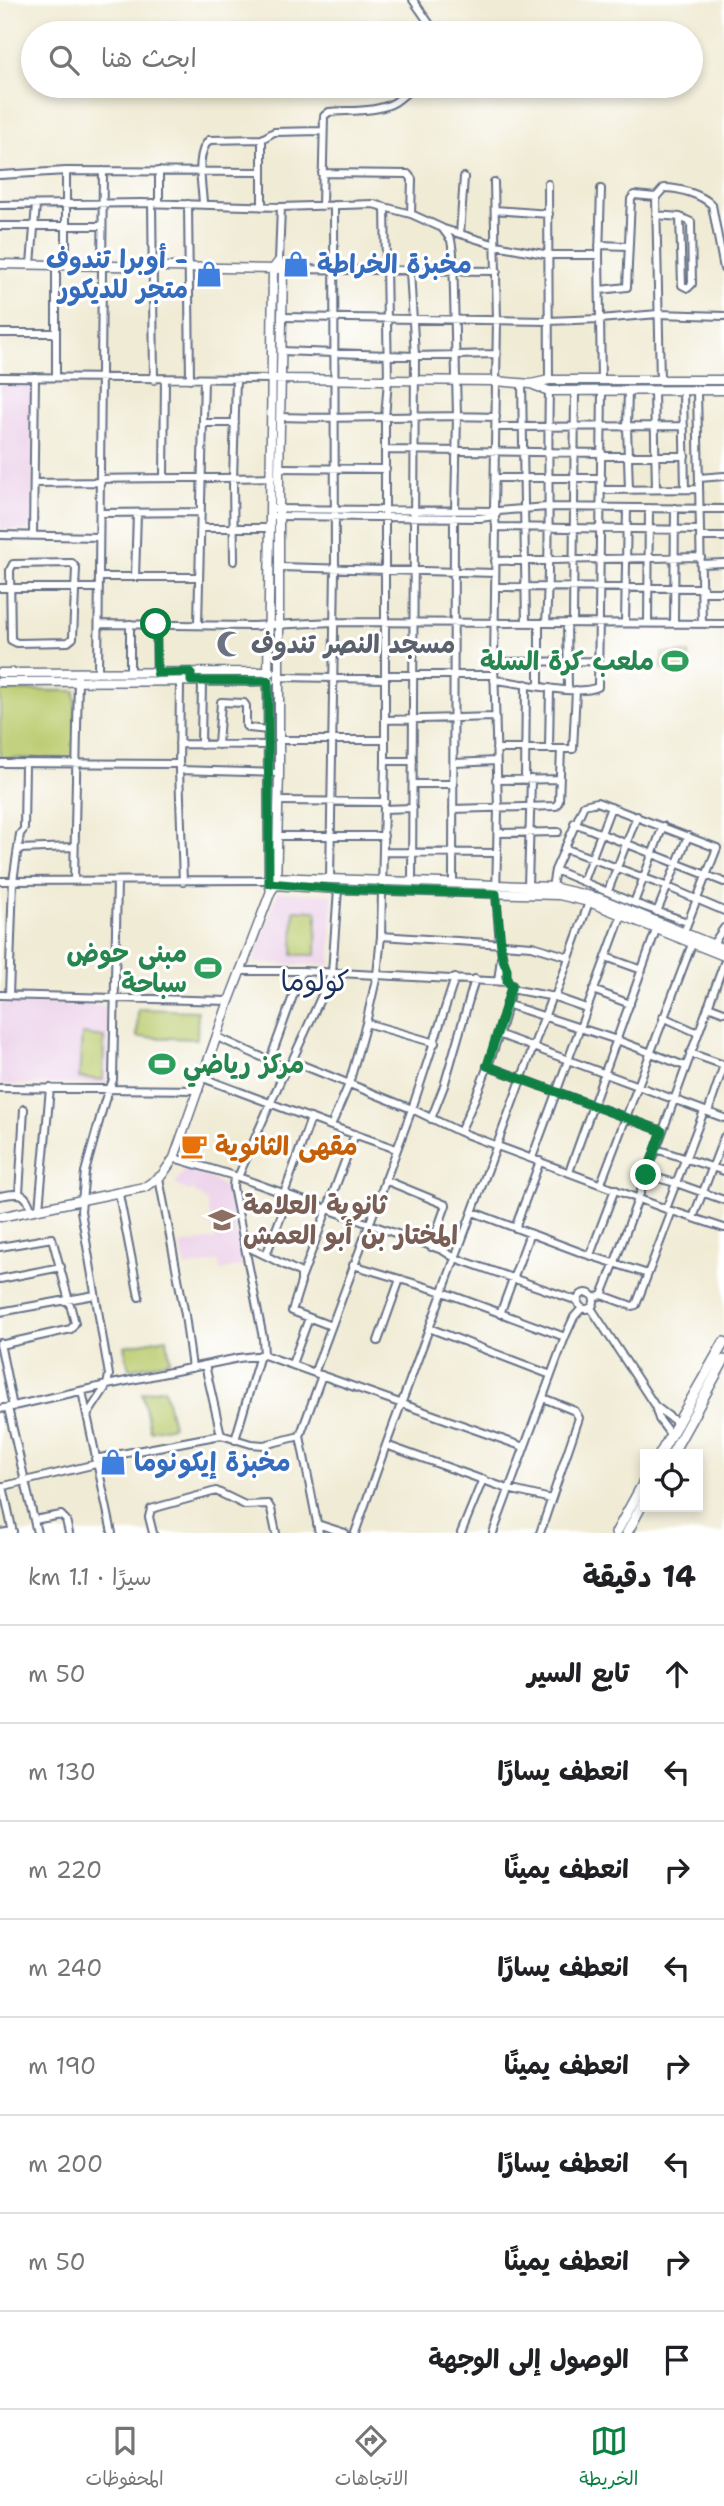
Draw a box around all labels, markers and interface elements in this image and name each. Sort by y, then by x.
search box [21,21,703,98]
text: ابحث هنا [101,40,197,75]
icon: search [45,41,83,79]
place label: أوبرا تندوف - متجر للديكور [46,241,188,306]
place label: مخبزة الخراطة [317,246,472,281]
shop icon: مخبزة الخراطة [281,249,311,279]
shop icon: أوبرا تندوف - متجر للديكور [194,259,224,289]
route start [140,608,171,639]
place label: مسجد النصر تندوف [251,626,455,661]
mosque icon: مسجد النصر تندوف [215,629,245,659]
place label: ملعب كرة السلة [480,643,654,678]
sports icon: ملعب كرة السلة [660,646,690,676]
place label: مبنى حوض سباحة [67,935,187,1000]
sports icon: مبنى حوض سباحة [193,953,223,983]
district label: كولوما [281,962,350,1000]
place label: مركز رياضي [183,1046,304,1088]
sports icon: مركز رياضي [147,1049,177,1079]
place label: مقهى الثانوية [215,1128,358,1163]
cafe icon: مقهى الثانوية [179,1131,209,1161]
route end [630,1159,661,1190]
place label: ثانوية العلامة المختار بن أبو العمش [243,1187,458,1252]
school or university icon: ثانوية العلامة المختار بن أبو العمش [207,1205,237,1235]
place label: مخبزة إيكونوما [134,1444,291,1480]
shop icon: مخبزة إيكونوما [98,1447,128,1477]
map controls [640,1449,703,1512]
button: locate [640,1449,703,1512]
text: 14 دقيقة [582,1556,696,1597]
text: سيرًا · 1.1 km [28,1562,152,1592]
text: تابع السير [527,1655,629,1690]
icon: ahead [658,1655,696,1693]
text: 50 m [28,1659,86,1689]
text: انعطف يسارًا [497,1753,629,1788]
icon: left [658,1753,696,1791]
text: 130 m [28,1757,96,1787]
text: انعطف يمينًا [504,1851,629,1886]
icon: right [658,1851,696,1889]
text: 220 m [28,1855,102,1885]
text: انعطف يسارًا [497,1949,629,1984]
icon: left [658,1949,696,1987]
text: 240 m [28,1953,102,1983]
text: انعطف يمينًا [504,2047,629,2082]
icon: right [658,2047,696,2085]
text: 190 m [28,2051,96,2081]
text: انعطف يسارًا [497,2145,629,2180]
icon: left [658,2145,696,2183]
text: 200 m [28,2149,103,2179]
text: انعطف يمينًا [504,2243,629,2278]
icon: right [658,2243,696,2281]
text: 50 m [28,2247,86,2277]
text: الوصول إلى الوجهة [428,2341,629,2376]
icon: arrive [658,2341,696,2379]
tab: المحفوظات [86,2422,164,2495]
tab: الاتجاهات [335,2422,408,2495]
tab: الخريطة [579,2422,638,2495]

